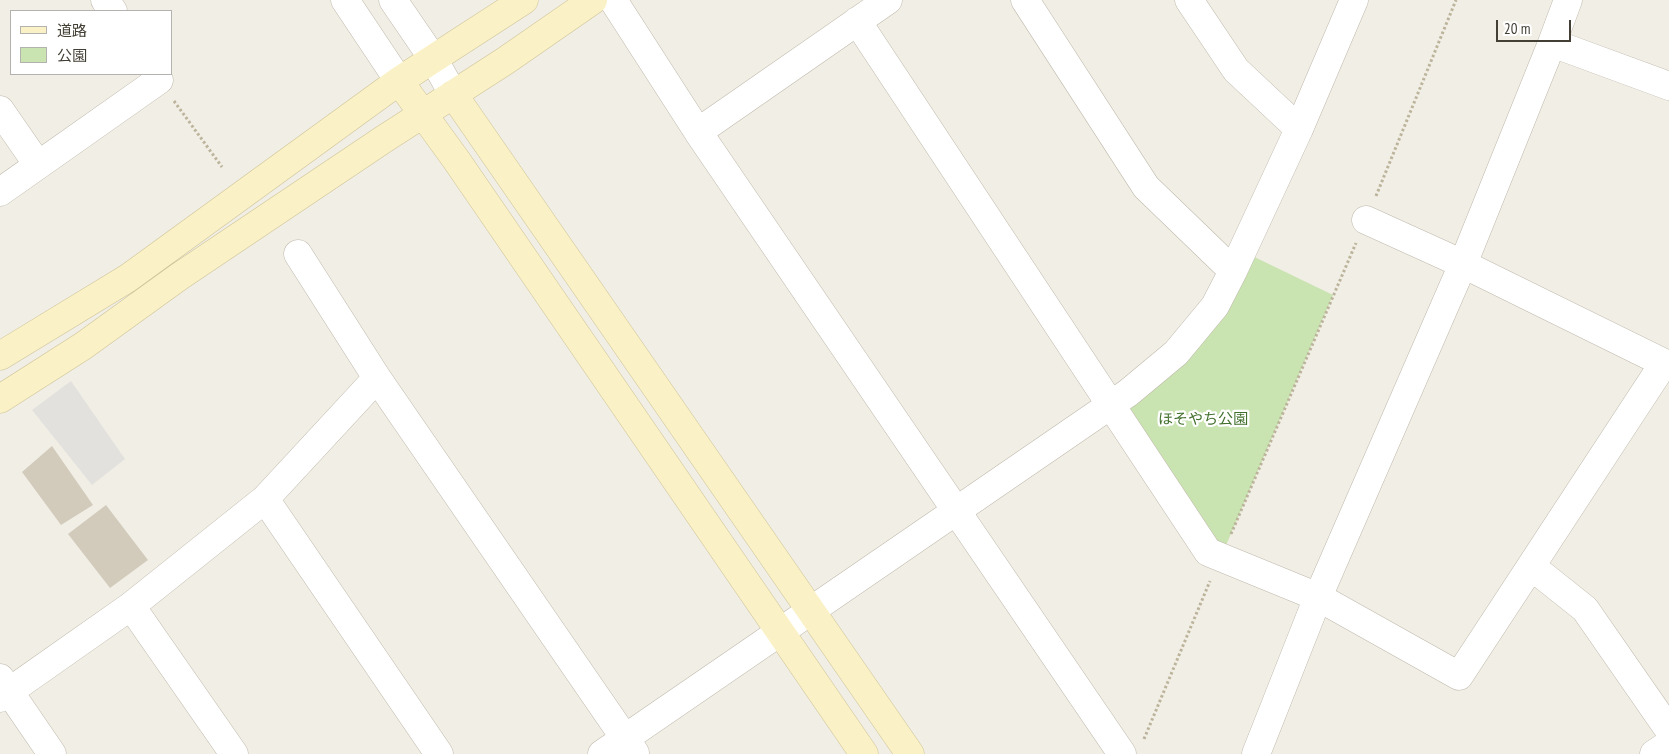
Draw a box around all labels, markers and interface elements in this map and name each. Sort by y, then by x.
legend [10,10,172,75]
scale bar [1499,10,1574,42]
text: 20 m [1504,19,1530,38]
text: 道路 [57,21,87,40]
text: 公園 [57,46,87,65]
park label: ほそやち公園 [1158,411,1248,429]

